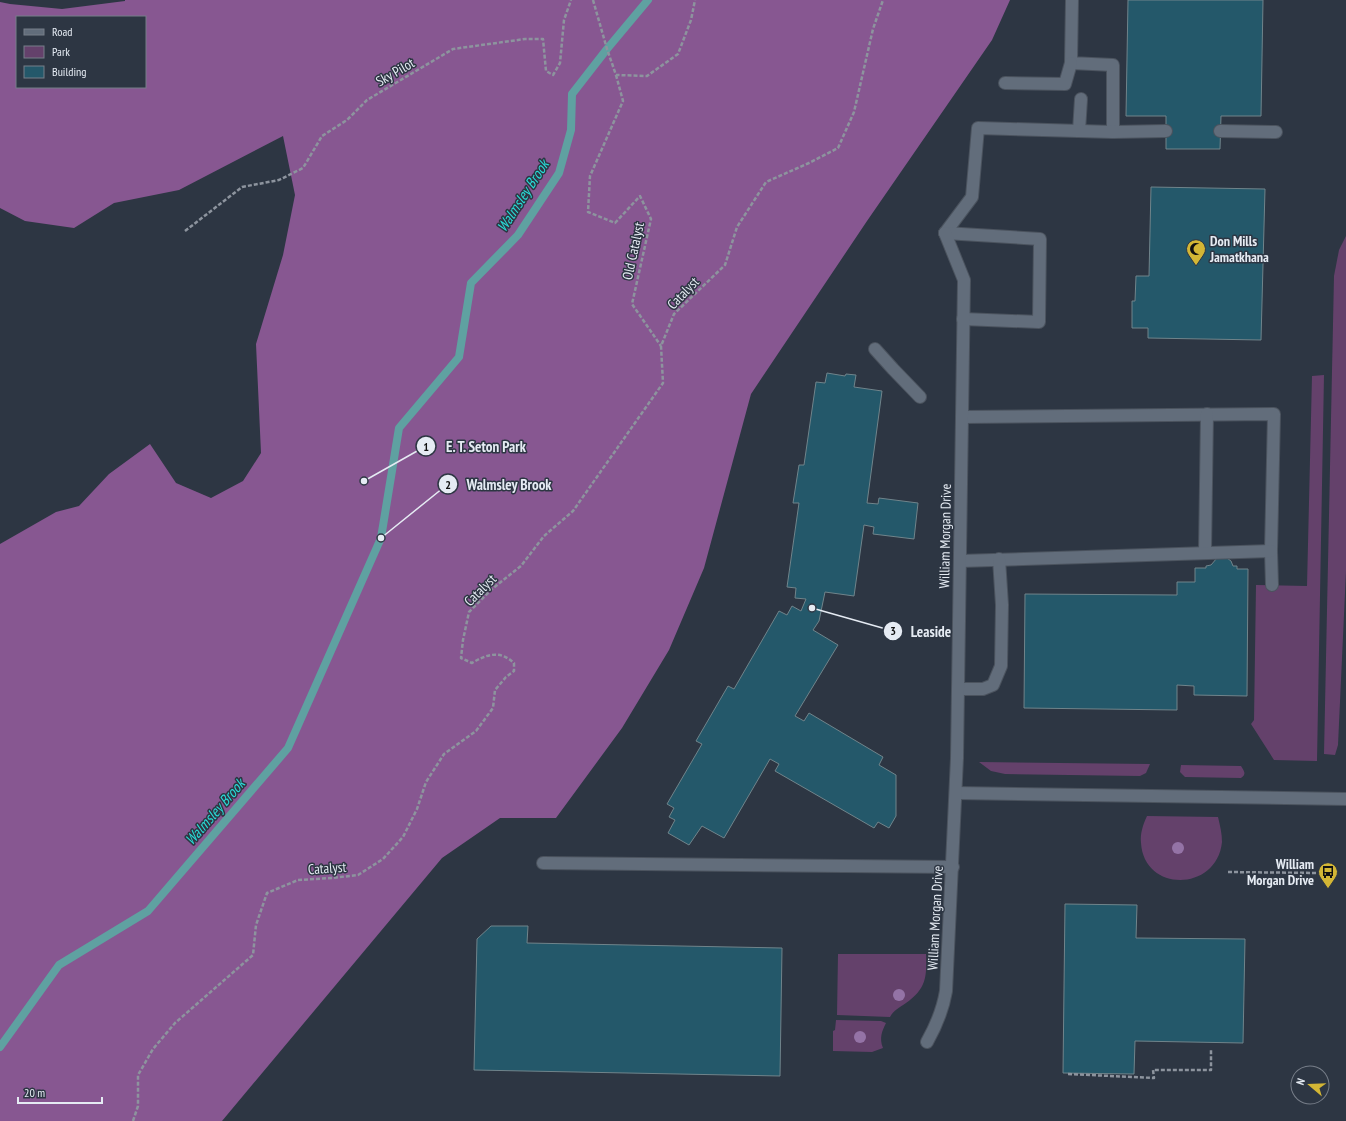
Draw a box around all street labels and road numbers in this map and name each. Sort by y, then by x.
street label: Sky Pilot [372,54,418,90]
street label: Old Catalyst [618,220,648,281]
street label: Catalyst [663,273,703,313]
street label: William Morgan Drive [935,483,955,589]
street label: Catalyst [460,570,500,610]
street label: Catalyst [307,858,347,878]
street label: William Morgan Drive [923,865,947,971]

